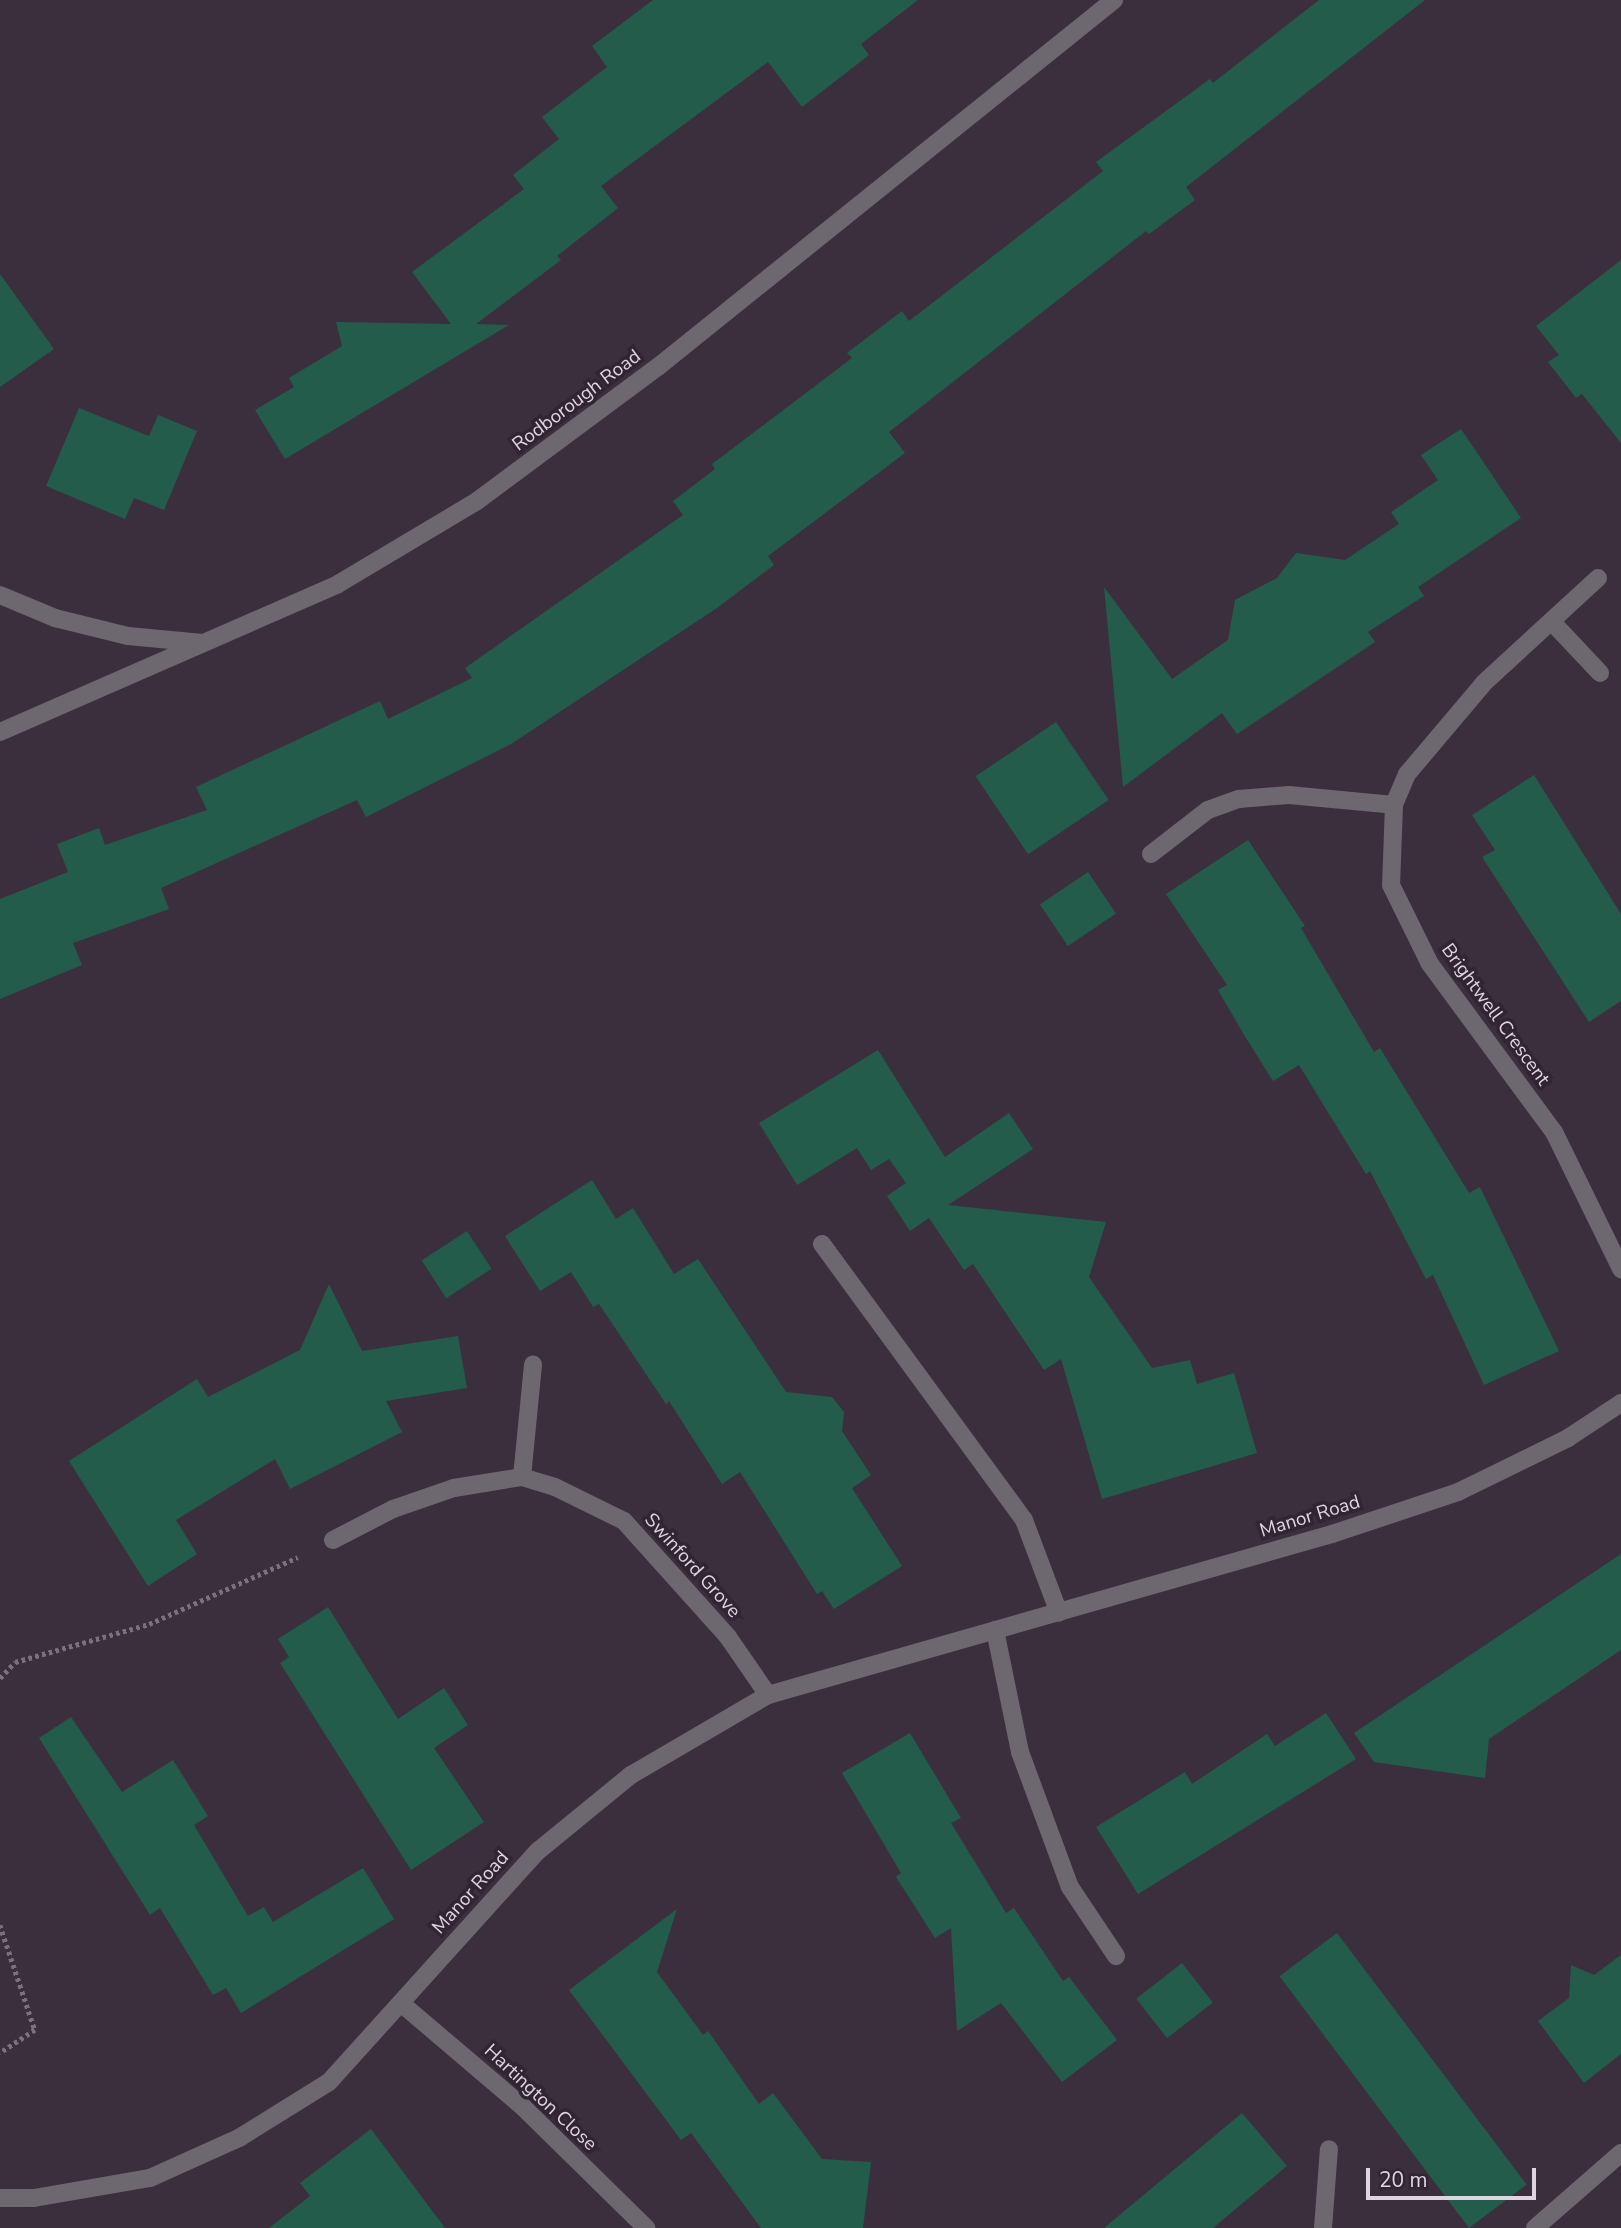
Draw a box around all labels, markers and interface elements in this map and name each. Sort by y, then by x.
street label: Rodborough Road [508,345,646,457]
street label: Brightwell Crescent [1436,940,1554,1090]
street label: Manor Road [1257,1491,1363,1543]
street label: Swinford Grove [639,1509,745,1623]
street label: Manor Road [428,1847,514,1939]
street label: Hartington Close [479,2040,601,2156]
scale bar [1369,2154,1539,2198]
text: 20 m [1379,2166,1428,2194]

